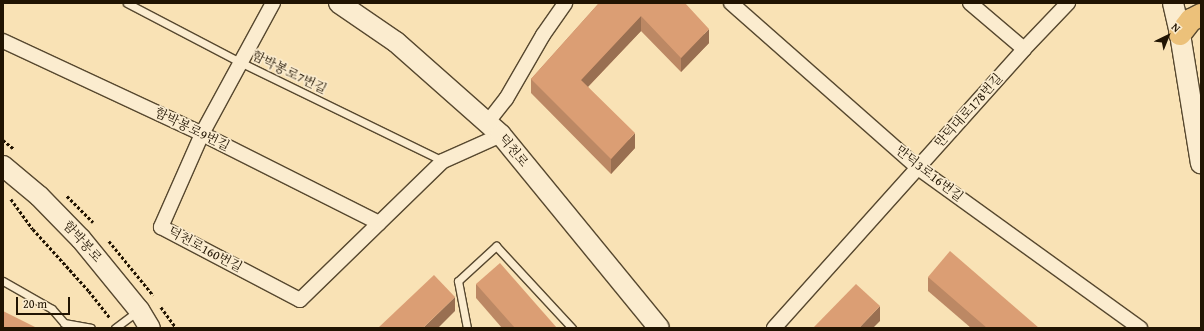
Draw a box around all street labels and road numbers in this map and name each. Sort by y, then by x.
street label: 함박봉로7번길 [249,48,329,98]
street label: 만덕대로178번길 [932,71,1006,151]
street label: 함박봉로9번길 [152,105,232,155]
street label: 덕천로 [495,132,531,170]
street label: 만덕3로16번길 [892,143,966,205]
street label: 함박봉로 [59,218,105,266]
street label: 덕천로160번길 [165,224,245,276]

